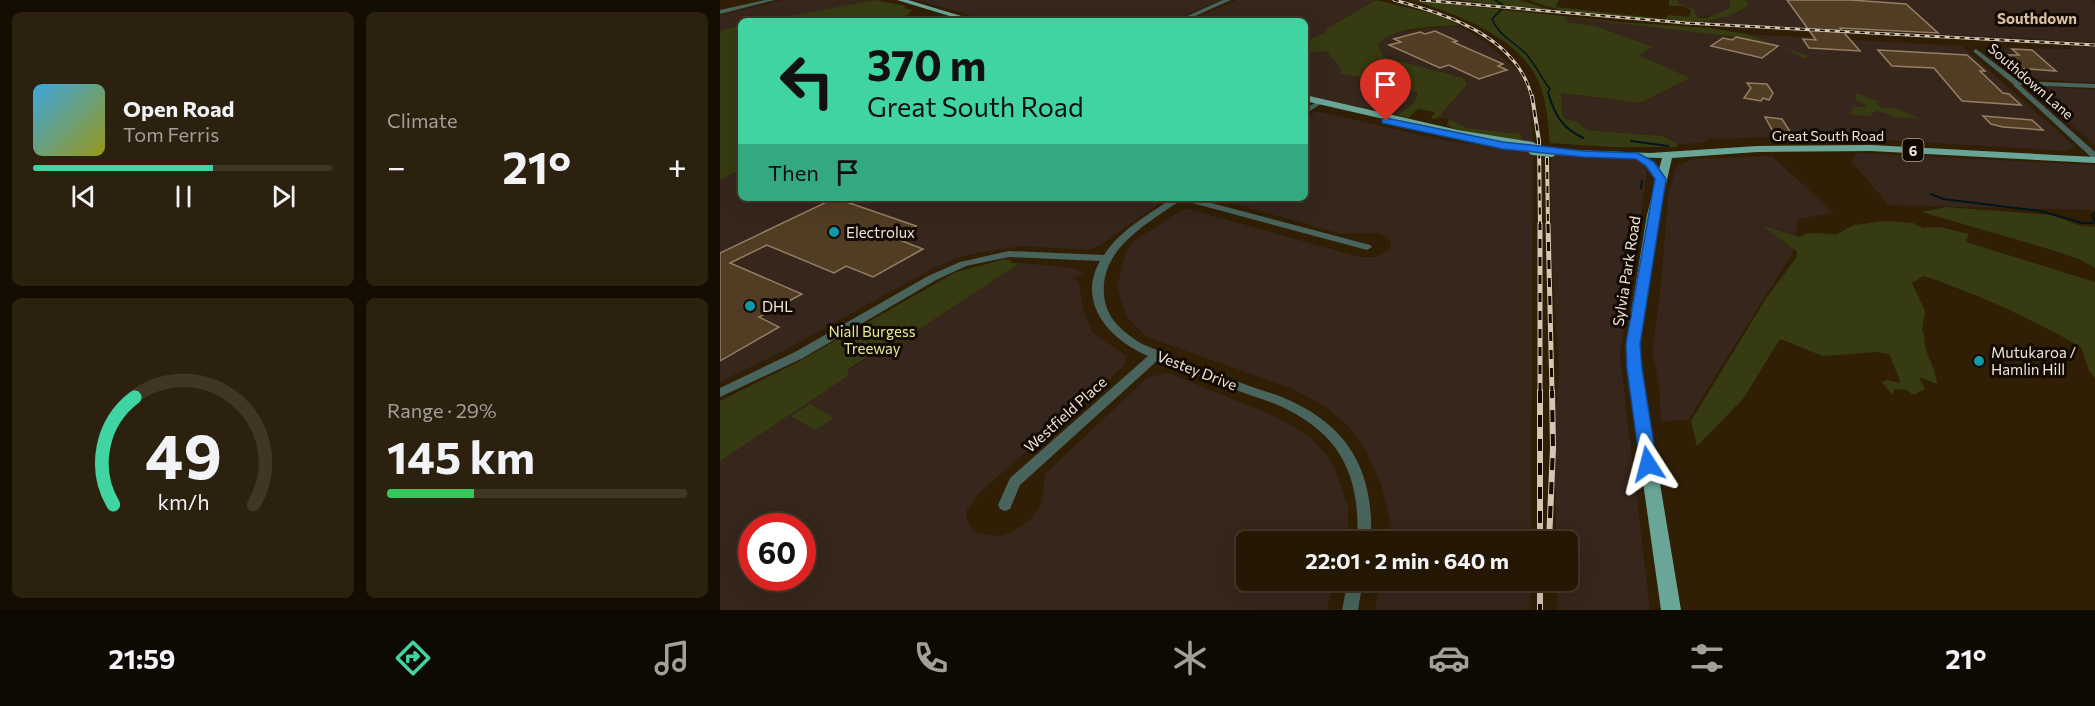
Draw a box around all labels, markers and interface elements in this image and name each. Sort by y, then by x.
district label: Southdown [1997,9,2077,27]
text: 370 m [867,38,986,90]
street label: Southdown Lane [1985,39,2077,123]
icon: left [768,42,846,120]
pin [1360,59,1411,121]
icon: arrive [1369,68,1402,101]
text: Great South Road [867,90,1084,123]
text: Open Road [123,95,234,122]
text: Climate [387,108,457,132]
text: Tom Ferris [123,122,219,146]
street label: Great South Road [1772,127,1884,144]
text: 21° [502,138,571,193]
road number: 6 [1902,139,1924,161]
text: − [387,145,406,186]
text: + [668,145,687,186]
icon: arrive [831,156,864,189]
text: Then [768,159,819,186]
icon: previous [67,180,100,213]
icon: pause [167,180,200,213]
icon: next [267,180,300,213]
street label: Sylvia Park Road [1608,214,1644,328]
place label: Electrolux [846,223,915,241]
marker: Electrolux [827,225,841,239]
place label: DHL [762,297,793,315]
marker: DHL [743,299,757,313]
park label: Niall Burgess Treeway [828,322,916,357]
place label: Mutukaroa / Hamlin Hill [1991,343,2077,378]
street label: Vestey Drive [1154,346,1240,394]
marker: Mutukaroa / Hamlin Hill [1972,354,1986,368]
street label: Westfield Place [1020,372,1110,456]
text: Range · 29% [387,398,497,422]
text: 49 [145,416,221,492]
text: 145 km [387,428,535,483]
position arrow [1616,432,1680,496]
text: km/h [157,488,209,514]
speed limit sign: 60 [738,513,816,591]
text: 22:01 · 2 min · 640 m [1305,547,1509,574]
icon: directions [392,637,434,679]
icon: music [651,637,693,679]
icon: phone [910,637,952,679]
icon: climate [1169,637,1211,679]
icon: car [1428,637,1470,679]
icon: filters [1686,637,1728,679]
text: 21:59 [108,642,176,675]
text: 21° [1945,642,1987,675]

